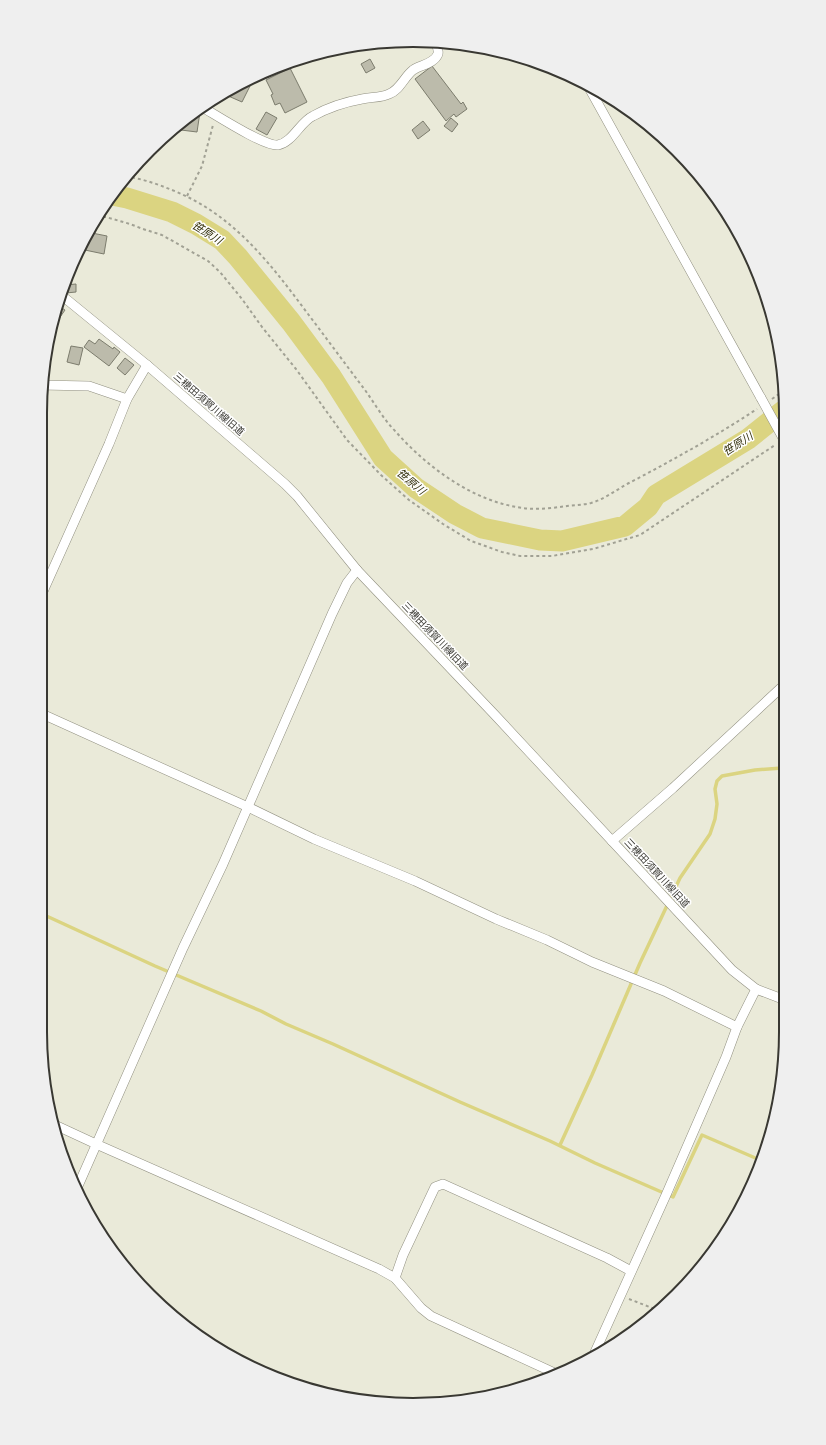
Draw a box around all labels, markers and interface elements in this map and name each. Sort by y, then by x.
water label: 笹原川 [190,219,225,248]
street label: 三穂田須賀川線旧道 [171,370,247,438]
water label: 笹原川 [721,429,756,458]
water label: 笹原川 [394,466,429,498]
street label: 三穂田須賀川線旧道 [399,599,471,673]
street label: 三穂田須賀川線旧道 [622,836,692,910]

